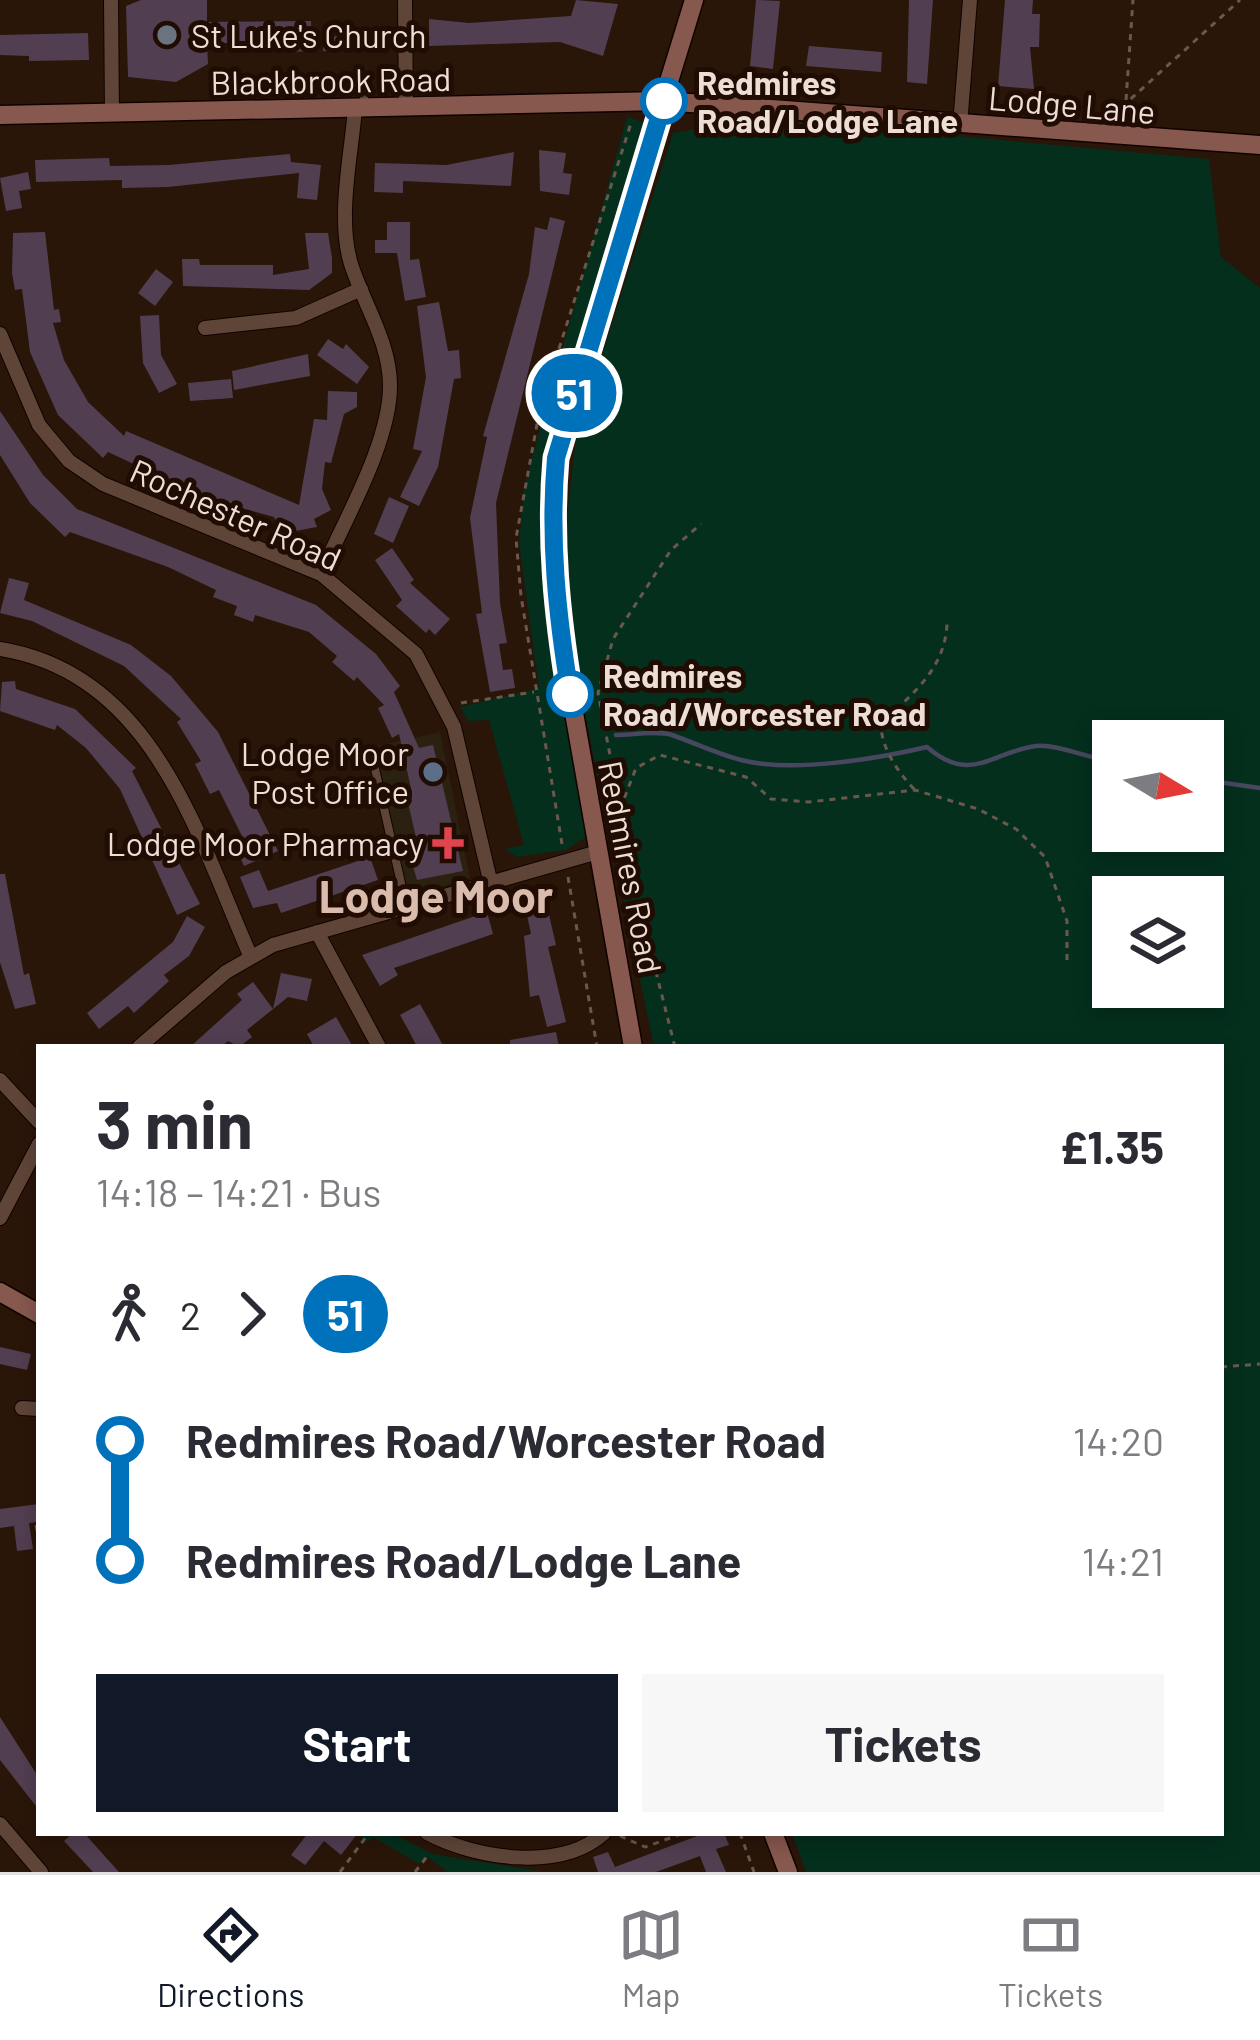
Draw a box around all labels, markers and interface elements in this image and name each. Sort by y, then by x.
place label: St Luke's Church [191,15,426,55]
marker: St Luke's Church [154,22,180,48]
street label: Blackbrook Road [210,58,452,102]
place label: Redmires Road/Lodge Lane [697,62,958,140]
street label: Lodge Lane [987,77,1157,131]
marker: Redmires Road/Lodge Lane [642,79,686,123]
line badge: 51 [520,354,628,432]
text: 51 [555,368,593,418]
street label: Rochester Road [124,450,348,578]
place label: Redmires Road/Worcester Road [603,655,927,733]
marker: Redmires Road/Worcester Road [548,672,592,716]
north arrow [1092,720,1224,852]
map controls [1092,720,1224,1008]
place label: Lodge Moor Post Office [241,733,409,811]
street label: Redmires Road [591,757,671,977]
marker: Lodge Moor Post Office [420,759,446,785]
place label: Lodge Moor Pharmacy [107,823,424,863]
marker: Lodge Moor Pharmacy [435,830,461,856]
district label: Lodge Moor [319,868,553,923]
button: layers [1092,876,1224,1008]
text: 3 min [96,1083,253,1162]
text: £1.35 [1060,1119,1164,1173]
text: 14:18 – 14:21 · Bus [96,1168,381,1215]
icon: walk [96,1281,162,1347]
icon: forward [219,1281,285,1347]
text: 51 [327,1289,364,1339]
text: 2 [180,1291,201,1338]
text: Redmires Road/Worcester Road [186,1413,826,1467]
text: 14:20 [1073,1417,1164,1464]
text: Redmires Road/Lodge Lane [186,1533,741,1587]
text: 14:21 [1082,1537,1164,1584]
button: Start [96,1674,618,1812]
button: Tickets [642,1674,1164,1812]
tab: Directions [157,1902,304,2014]
tab: Map [618,1902,684,2014]
tab: Tickets [998,1902,1103,2014]

